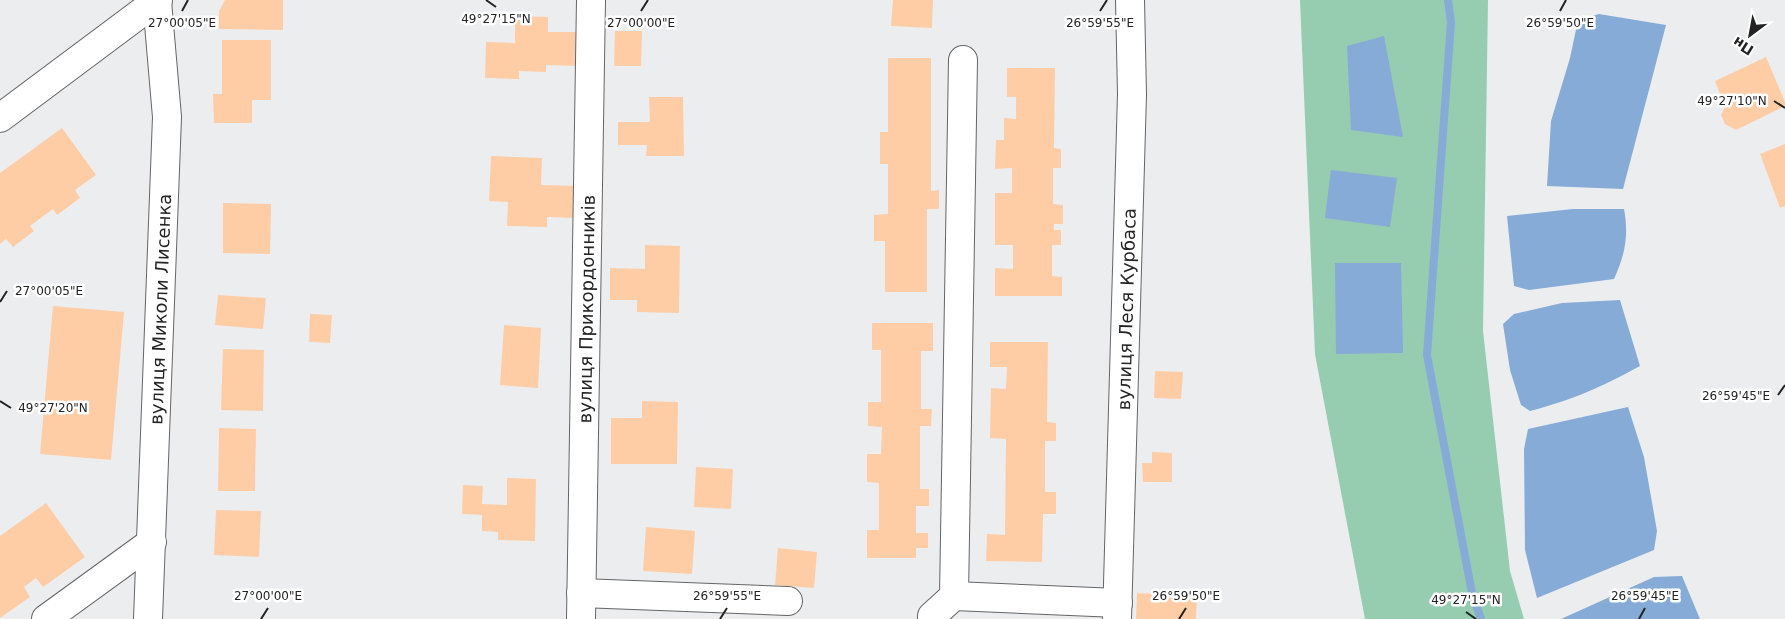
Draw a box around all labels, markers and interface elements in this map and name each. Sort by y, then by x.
north arrow [1725,10,1775,60]
text: 49°27'15"N [461,12,531,26]
text: 27°00'05"E [148,16,216,30]
text: 27°00'00"E [607,16,675,30]
text: 26°59'55"E [1066,16,1134,30]
text: 26°59'50"E [1526,16,1594,30]
text: Пн [1730,34,1756,58]
text: 49°27'10"N [1697,94,1767,108]
street label: вулиця Миколи Лисенка [145,193,175,425]
street label: вулиця Прикордонників [574,195,598,423]
street label: вулиця Леся Курбаса [1112,208,1139,411]
text: 27°00'05"E [15,284,83,298]
text: 26°59'45"E [1702,389,1770,403]
text: 49°27'20"N [18,401,88,415]
text: 27°00'00"E [234,589,302,603]
text: 26°59'55"E [693,589,761,603]
text: 26°59'50"E [1152,589,1220,603]
text: 26°59'45"E [1611,589,1679,603]
text: 49°27'15"N [1431,593,1501,607]

